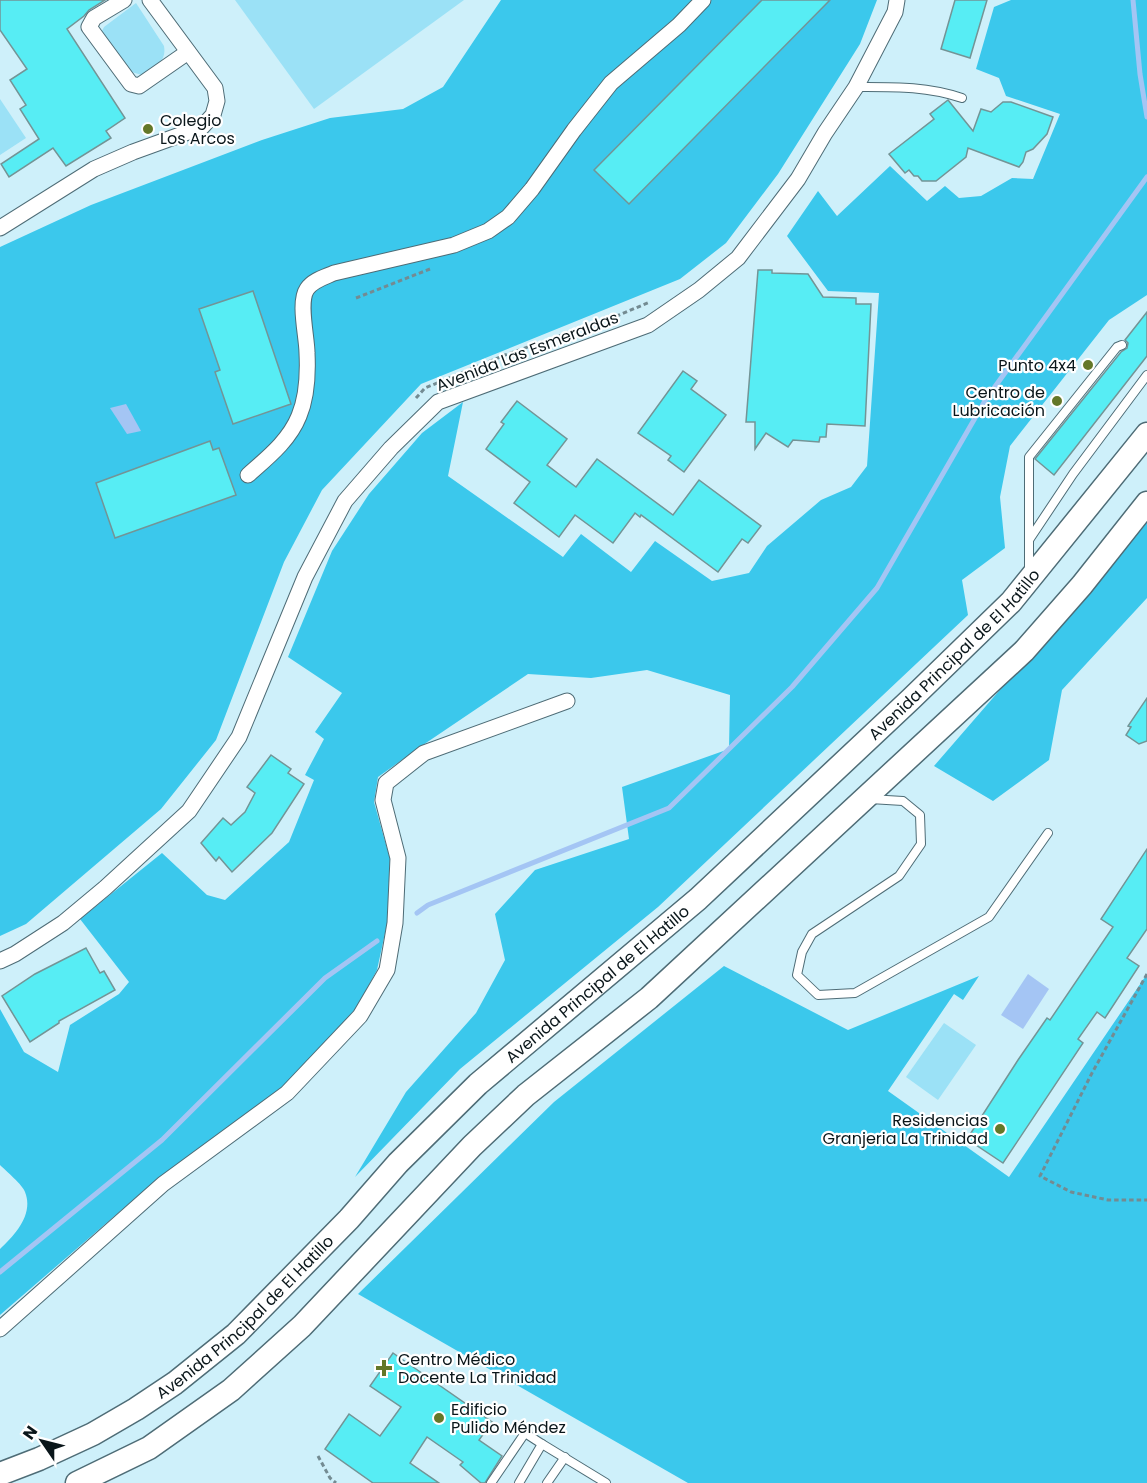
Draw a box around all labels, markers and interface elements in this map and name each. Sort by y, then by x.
place label: Colegio Los Arcos [160,109,235,150]
marker: Colegio Los Arcos [141,122,155,136]
street label: Avenida Las Esmeraldas [433,306,622,397]
place label: Punto 4x4 [998,354,1076,377]
marker: Punto 4x4 [1081,358,1095,372]
place label: Centro de Lubricación [952,381,1045,422]
marker: Centro de Lubricación [1050,394,1064,408]
street label: Avenida Principal de El Hatillo [863,564,1045,745]
street label: Avenida Principal de El Hatillo [501,900,695,1068]
place label: Residencias Granjeria La Trinidad [822,1109,988,1150]
marker: Residencias Granjeria La Trinidad [993,1122,1007,1136]
street label: Avenida Principal de El Hatillo [151,1230,339,1405]
place label: Centro Médico Docente La Trinidad [398,1348,557,1389]
marker: Centro Médico Docente La Trinidad [375,1359,393,1377]
place label: Edificio Pulido Méndez [451,1398,566,1439]
north arrow [12,1411,72,1471]
marker: Edificio Pulido Méndez [432,1411,446,1425]
text: N [17,1421,43,1444]

